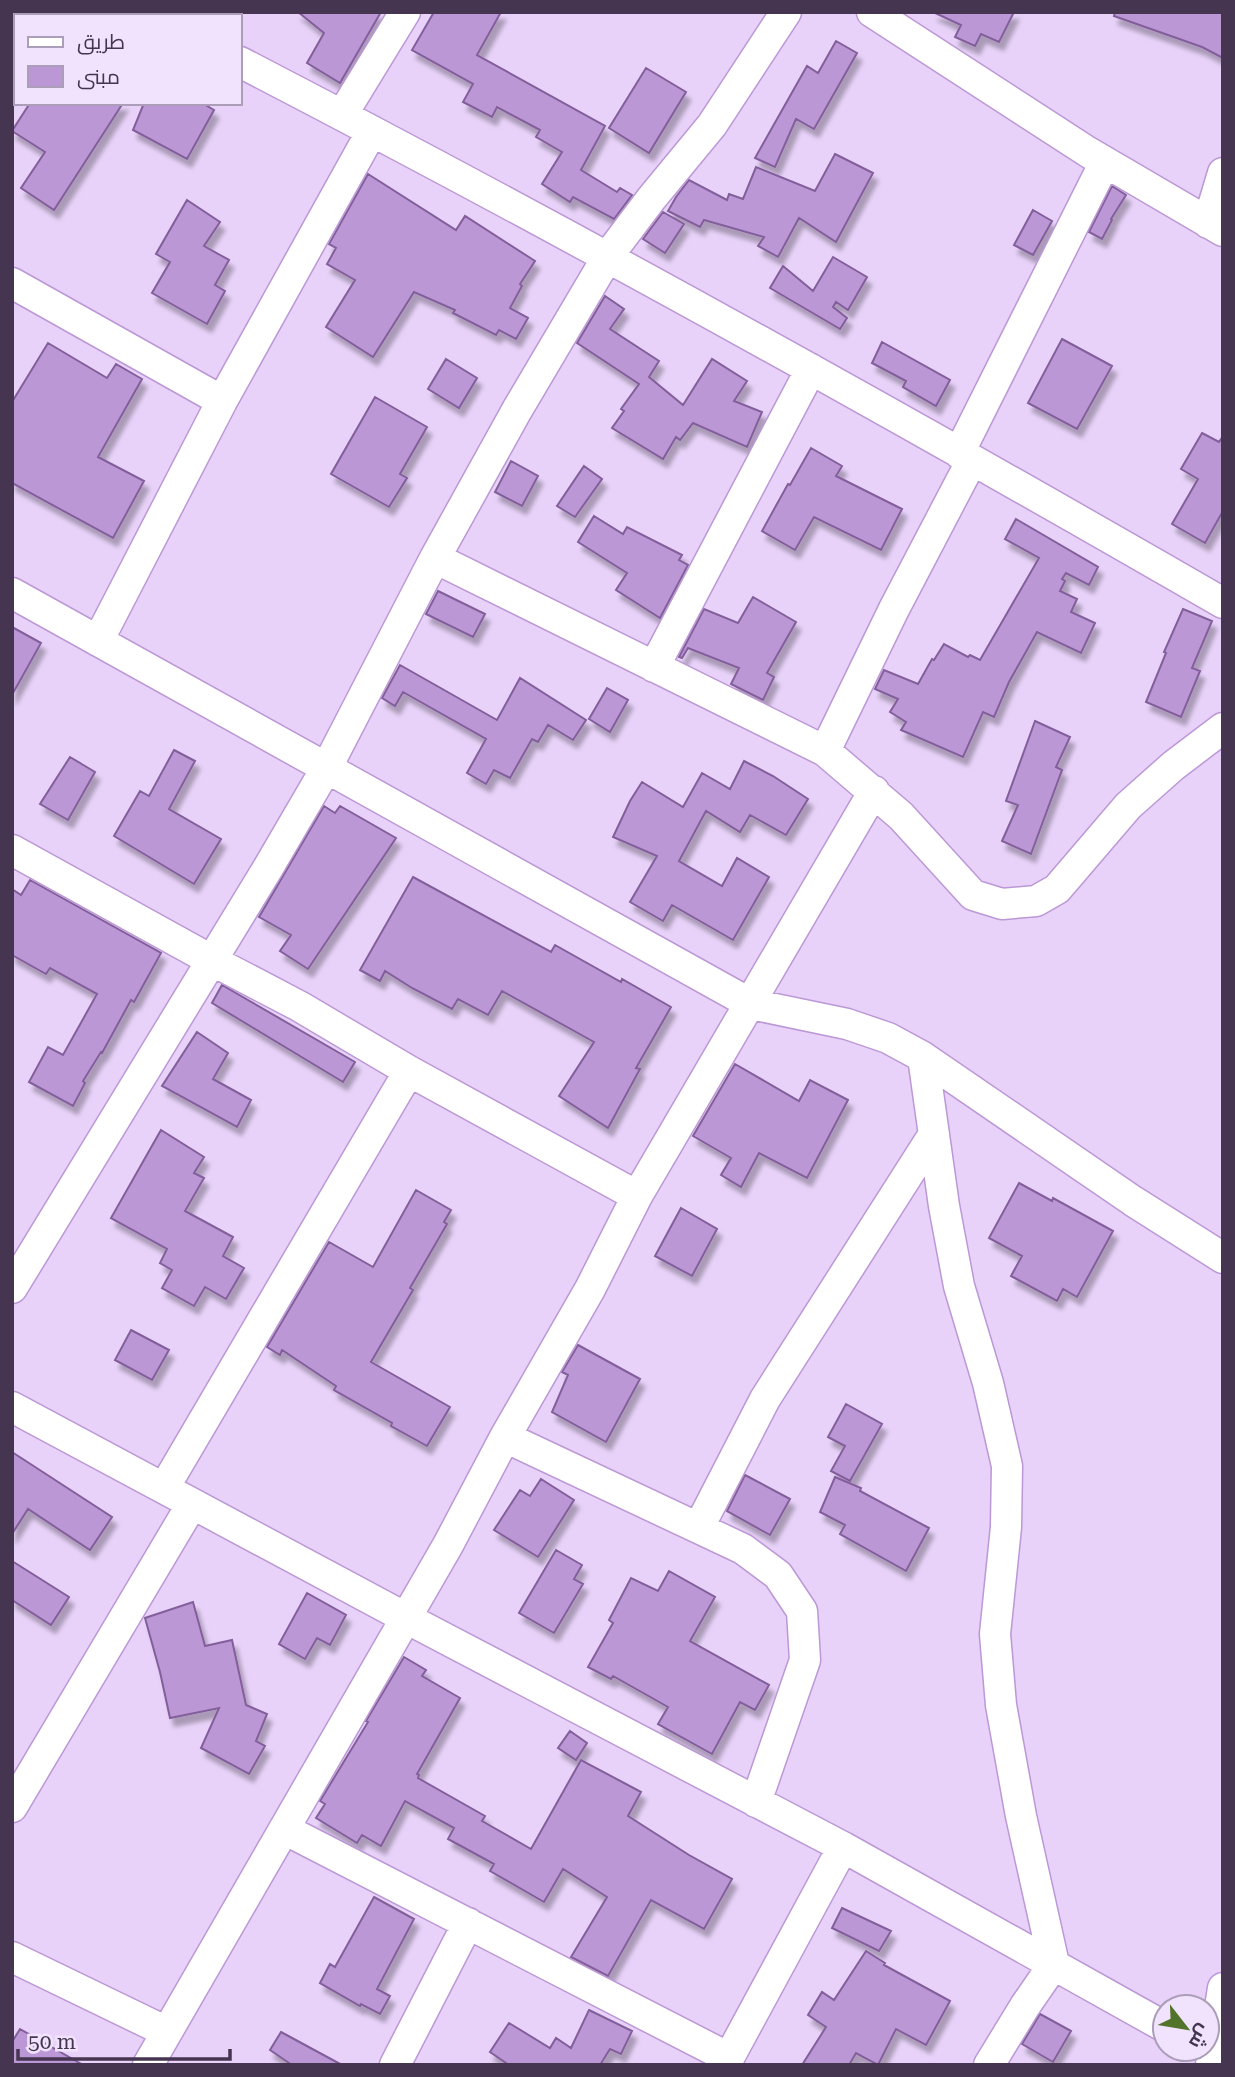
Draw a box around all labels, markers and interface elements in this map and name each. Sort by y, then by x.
legend [14,14,242,105]
text: طريق [77,30,125,55]
text: مبنى [77,65,120,90]
north arrow [1151,1993,1221,2063]
scale bar [18,2018,229,2062]
text: ش [1184,2020,1216,2053]
text: 50 m [28,2030,76,2054]

